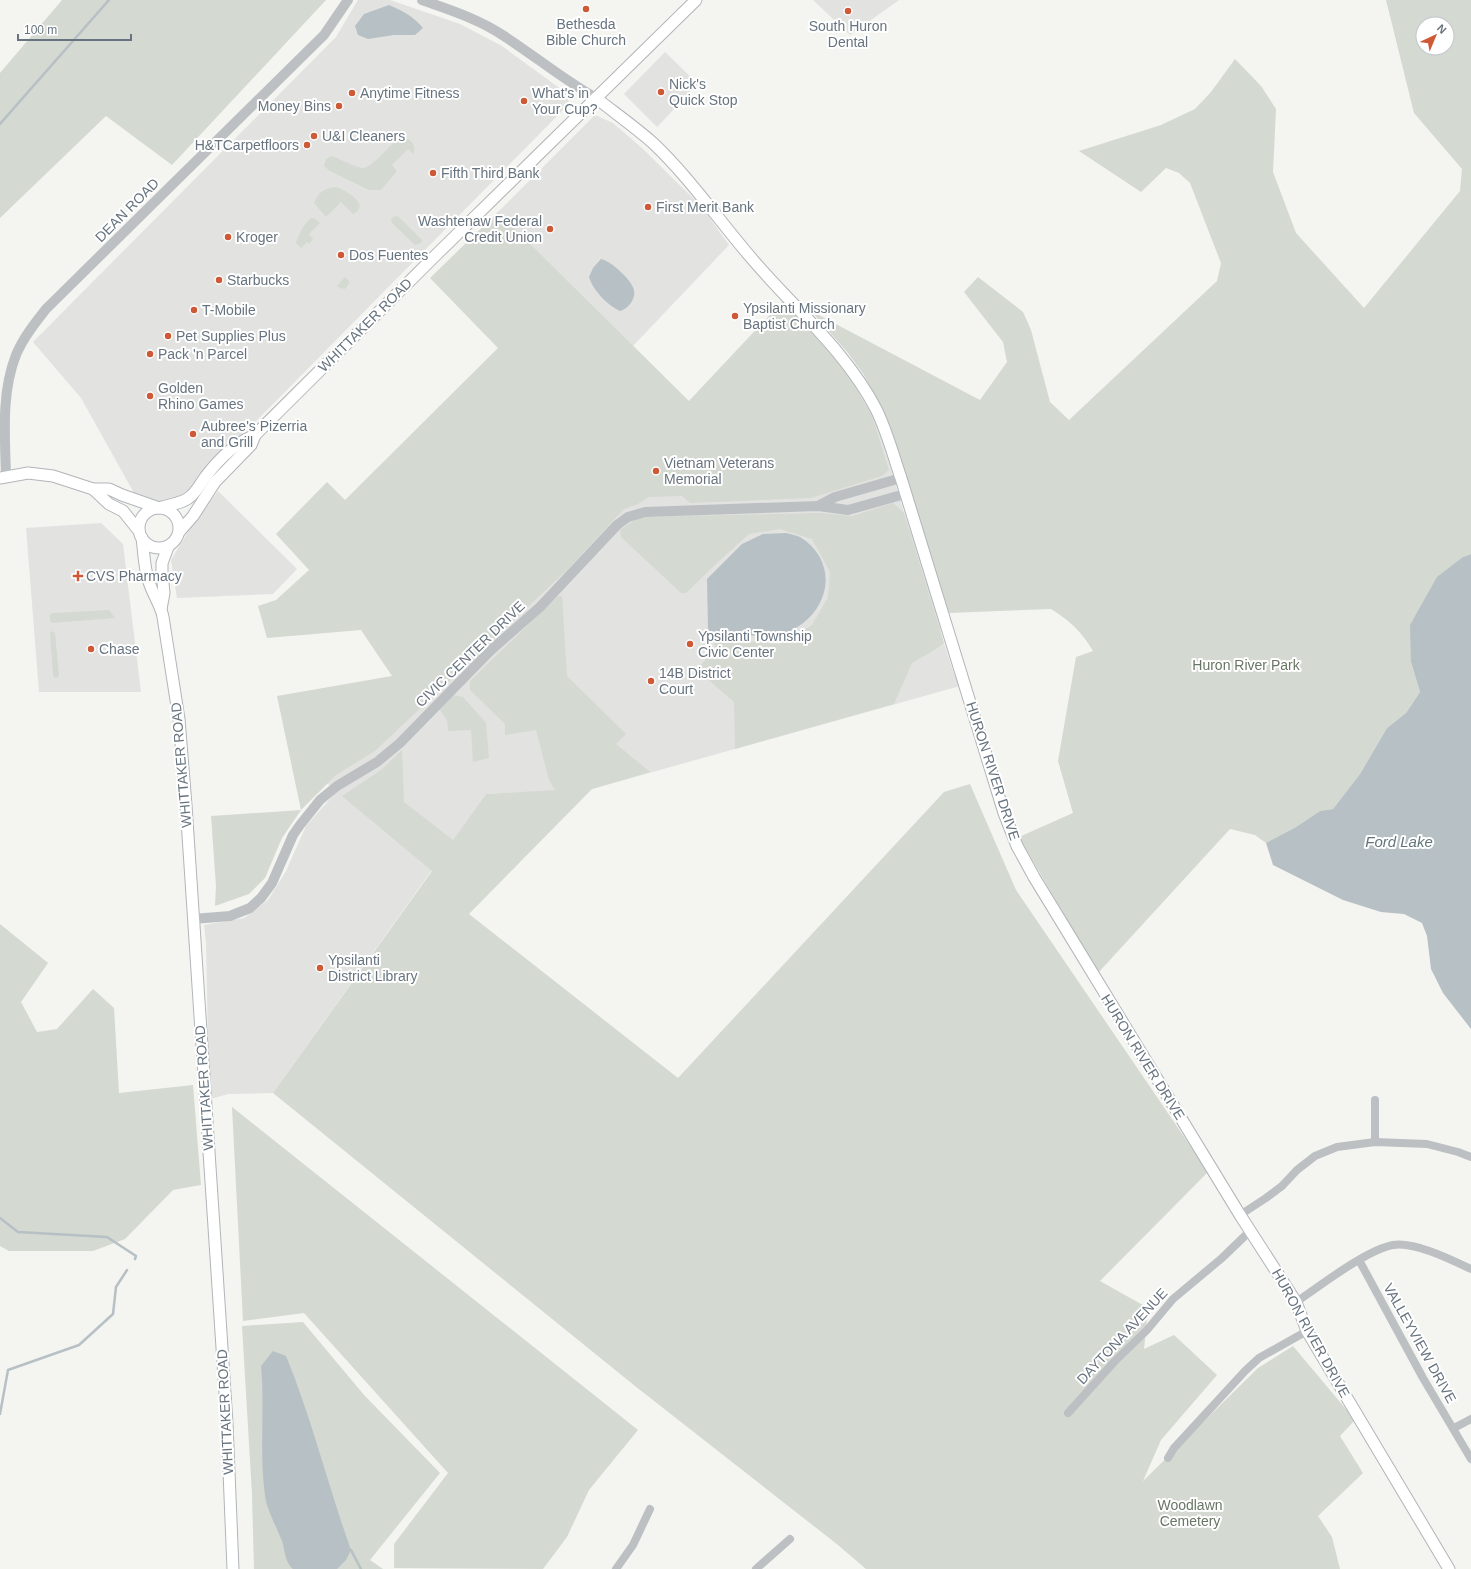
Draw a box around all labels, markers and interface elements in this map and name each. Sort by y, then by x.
marker: Bethesda Bible Church [581,4,591,14]
marker: South Huron Dental [843,6,853,16]
scale bar [18,16,131,42]
place label: Bethesda Bible Church [546,16,626,48]
north arrow [1415,16,1455,56]
place label: South Huron Dental [809,18,887,50]
text: N [1435,22,1449,36]
text: 100 m [24,23,57,37]
place label: Nick's Quick Stop [669,76,738,108]
place label: Anytime Fitness [360,85,460,101]
place label: What's in Your Cup? [532,85,598,117]
marker: Nick's Quick Stop [656,87,666,97]
marker: Anytime Fitness [347,88,357,98]
marker: What's in Your Cup? [519,96,529,106]
place label: Money Bins [258,98,331,114]
marker: Money Bins [334,101,344,111]
place label: U&I Cleaners [322,128,405,144]
marker: U&I Cleaners [309,131,319,141]
place label: H&TCarpetfloors [195,137,299,153]
marker: H&TCarpetfloors [302,140,312,150]
place label: Fifth Third Bank [441,165,541,181]
marker: Fifth Third Bank [428,168,438,178]
street label: DEAN ROAD [92,175,162,245]
place label: First Merit Bank [656,199,755,215]
marker: First Merit Bank [643,202,653,212]
place label: Washtenaw Federal Credit Union [418,213,542,245]
marker: Washtenaw Federal Credit Union [545,224,555,234]
place label: Kroger [236,229,278,245]
marker: Kroger [223,232,233,242]
place label: Dos Fuentes [349,247,428,263]
marker: Dos Fuentes [336,250,346,260]
place label: Starbucks [227,272,289,288]
marker: Starbucks [214,275,224,285]
street label: WHITTAKER ROAD [315,275,415,375]
place label: Ypsilanti Missionary Baptist Church [743,300,866,332]
place label: T-Mobile [202,302,256,318]
marker: T-Mobile [189,305,199,315]
marker: Ypsilanti Missionary Baptist Church [730,311,740,321]
place label: Pet Supplies Plus [176,328,286,344]
marker: Pet Supplies Plus [163,331,173,341]
place label: Pack 'n Parcel [158,346,247,362]
marker: Pack 'n Parcel [145,349,155,359]
place label: Golden Rhino Games [158,380,244,412]
marker: Golden Rhino Games [145,391,155,401]
place label: Aubree's Pizerria and Grill [201,418,307,450]
marker: Aubree's Pizerria and Grill [188,429,198,439]
place label: Vietnam Veterans Memorial [664,455,774,487]
marker: Vietnam Veterans Memorial [651,466,661,476]
place label: CVS Pharmacy [86,568,182,584]
marker: CVS Pharmacy [73,571,83,581]
street label: CIVIC CENTER DRIVE [412,598,528,710]
place label: Ypsilanti Township Civic Center [698,628,812,660]
marker: Ypsilanti Township Civic Center [685,639,695,649]
place label: Chase [99,641,140,657]
marker: Chase [86,644,96,654]
park label: Huron River Park [1192,657,1301,673]
place label: 14B District Court [659,665,731,697]
marker: 14B District Court [646,676,656,686]
street label: HURON RIVER DRIVE [963,700,1023,842]
street label: WHITTAKER ROAD [168,702,194,828]
water label: Ford Lake [1365,833,1433,850]
place label: Ypsilanti District Library [328,952,417,984]
marker: Ypsilanti District Library [315,963,325,973]
street label: HURON RIVER DRIVE [1098,991,1188,1123]
street label: WHITTAKER ROAD [192,1025,216,1151]
street label: HURON RIVER DRIVE [1269,1266,1353,1400]
street label: VALLEYVIEW DRIVE [1380,1280,1460,1406]
street label: DAYTONA AVENUE [1073,1285,1171,1387]
street label: WHITTAKER ROAD [214,1349,236,1475]
park label: Woodlawn Cemetery [1157,1497,1223,1529]

